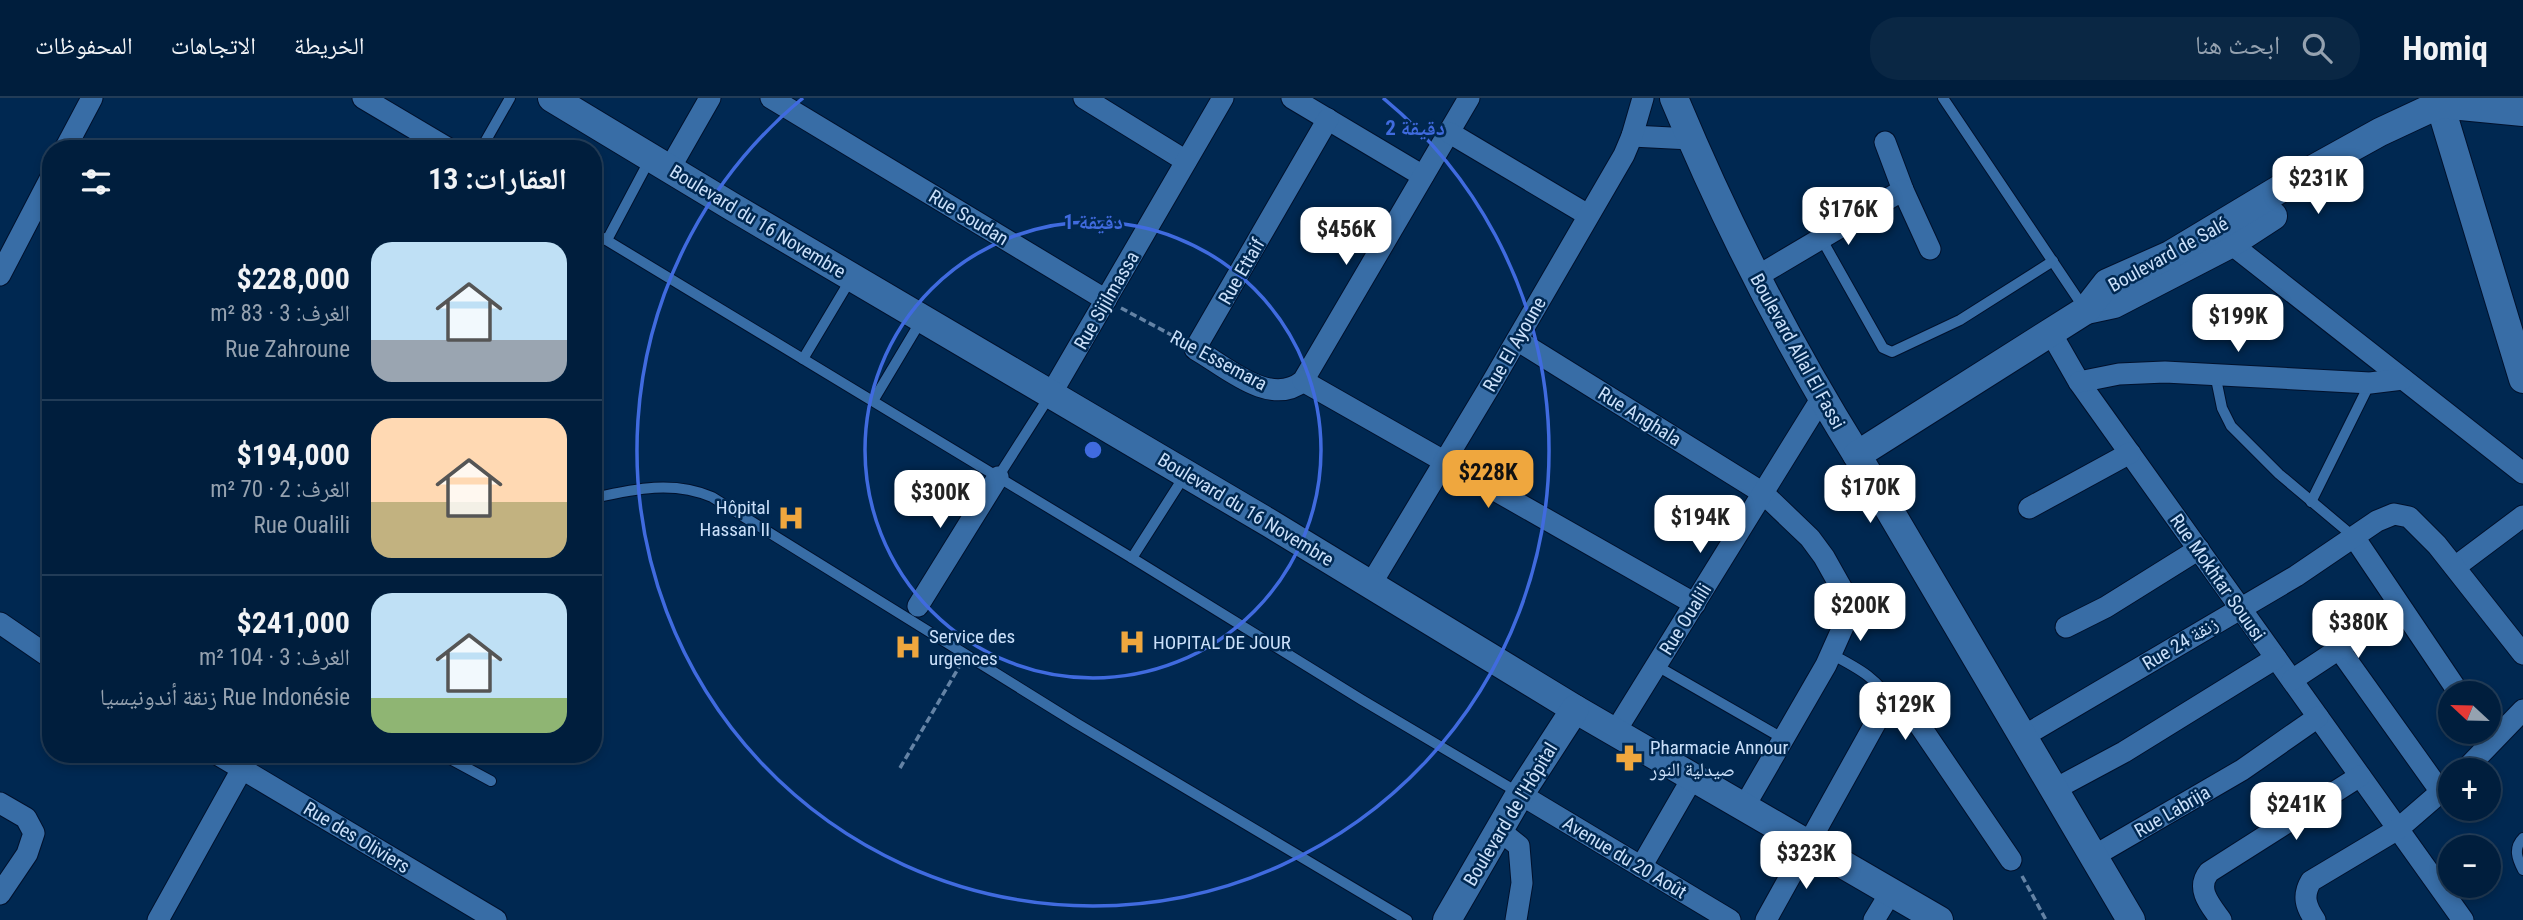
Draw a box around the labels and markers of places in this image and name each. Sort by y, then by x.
pin: $231K [2269,156,2367,216]
pin: $176K [1799,188,1897,247]
pin: $456K [1297,208,1395,267]
pin: $199K [2189,294,2287,354]
centre of rings [1081,438,1105,462]
pin: $228K [1439,450,1537,510]
pin: $170K [1821,466,1919,525]
pin: $300K [891,470,989,530]
place label: Hôpital Hassan II [700,496,770,541]
pin: $194K [1651,496,1749,555]
hospital icon: Hôpital Hassan II [776,503,806,533]
pin: $200K [1811,584,1909,643]
pin: $380K [2309,601,2407,660]
place label: Service des urgences [929,625,1015,670]
hospital icon: HOPITAL DE JOUR [1117,627,1147,657]
place label: HOPITAL DE JOUR [1153,631,1291,654]
hospital icon: Service des urgences [893,632,923,662]
pin: $129K [1856,682,1954,742]
place label: Pharmacie Annour صيدلية النور [1649,736,1788,781]
pharmacy icon: Pharmacie Annour صيدلية النور [1614,743,1644,773]
pin: $241K [2247,782,2345,842]
pin: $323K [1757,832,1855,891]

